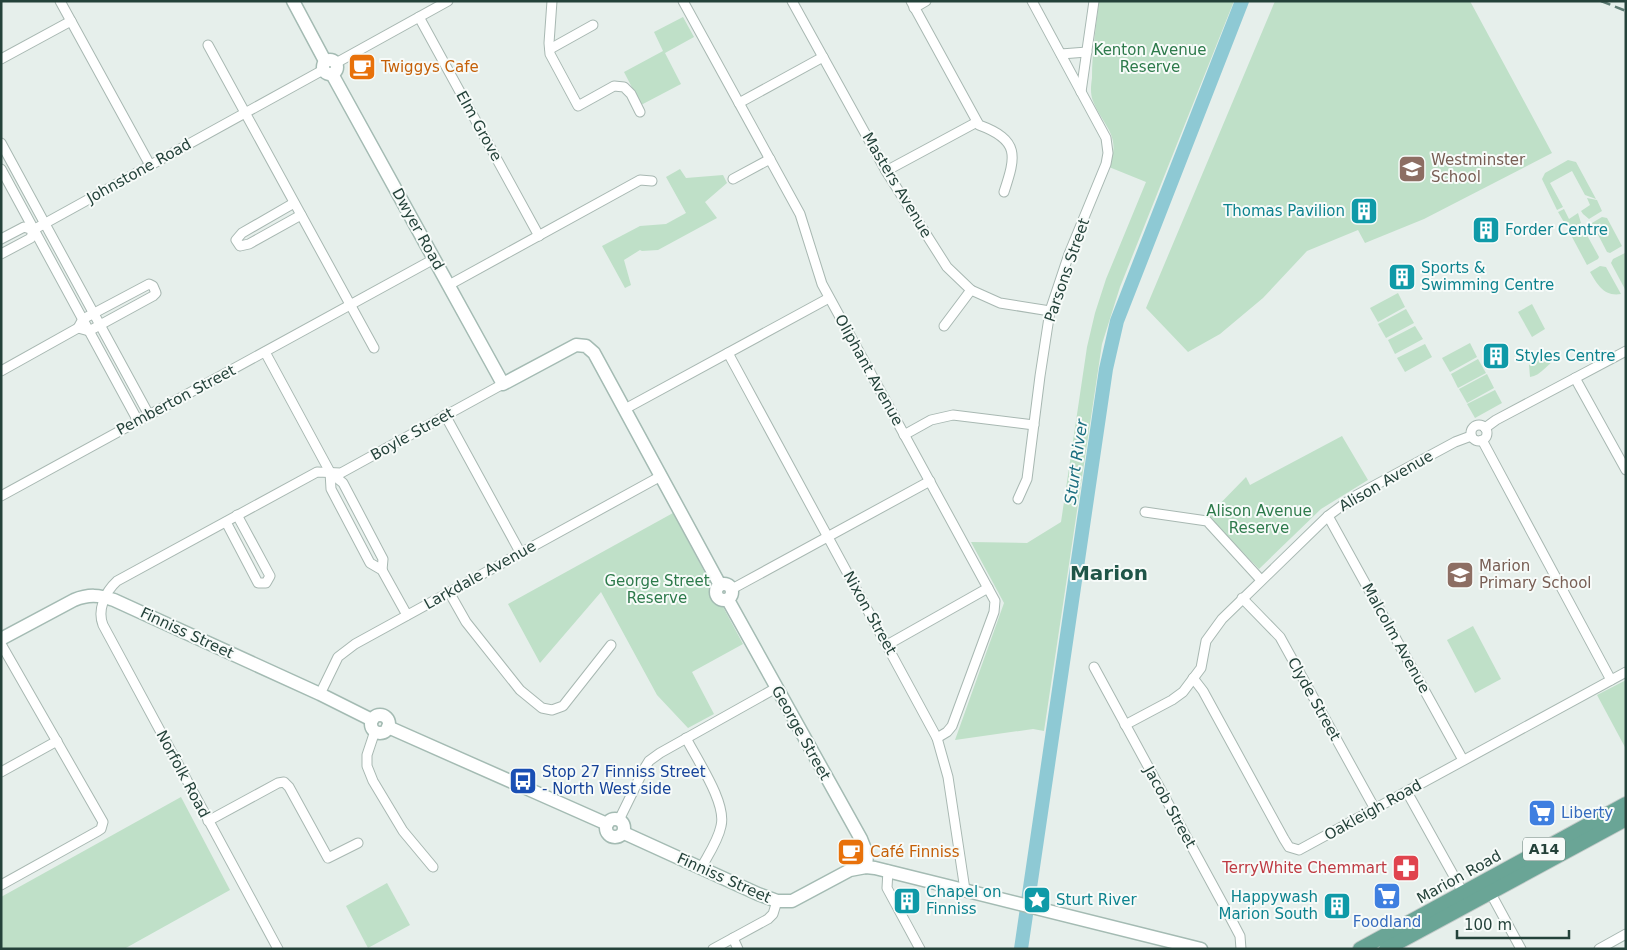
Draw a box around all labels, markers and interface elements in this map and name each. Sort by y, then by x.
park label: Kenton Avenue Reserve [1094,41,1206,76]
cafe icon: Twiggys Cafe [347,52,377,82]
place label: Twiggys Cafe [380,58,479,76]
street label: Elm Grove [452,88,506,164]
street label: Masters Avenue [858,129,936,241]
street label: Johnstone Road [83,135,194,208]
place label: Westminster School [1431,151,1526,186]
school or university icon: Westminster School [1397,154,1427,184]
street label: Dwyer Road [388,185,448,273]
building icon: Thomas Pavilion [1349,196,1379,226]
place label: Thomas Pavilion [1222,202,1345,220]
building icon: Forder Centre [1471,215,1501,245]
street label: Parsons Street [1041,216,1093,324]
place label: Forder Centre [1505,221,1608,239]
place label: Sports & Swimming Centre [1421,259,1554,294]
building icon: Sports & Swimming Centre [1387,262,1417,292]
street label: Oliphant Avenue [831,311,907,429]
building icon: Styles Centre [1481,341,1511,371]
place label: Styles Centre [1515,347,1615,365]
street label: Pemberton Street [113,361,239,439]
street label: Boyle Street [367,404,457,464]
water label: Sturt River [1061,417,1092,506]
street label: Alison Avenue [1336,447,1436,515]
park label: Alison Avenue Reserve [1206,502,1312,537]
street label: Larkdale Avenue [421,537,539,613]
place label: Marion Primary School [1479,557,1592,592]
school or university icon: Marion Primary School [1445,560,1475,590]
district label: Marion [1070,561,1148,585]
street label: Nixon Street [840,568,900,658]
park label: George Street Reserve [604,572,710,607]
street label: Malcolm Avenue [1358,580,1434,696]
street label: Finniss Street [137,604,237,663]
street label: Clyde Street [1284,654,1344,744]
street label: George Street [768,683,834,783]
street label: Norfolk Road [152,727,214,821]
street label: Jacob Street [1140,762,1200,851]
place label: Stop 27 Finniss Street - North West side [542,763,706,798]
bus stop icon: Stop 27 Finniss Street - North West side [508,766,538,796]
street label: Oakleigh Road [1321,776,1425,844]
supermarket icon: Liberty [1527,798,1557,828]
place label: Liberty [1561,804,1613,822]
cafe icon: Café Finniss [836,837,866,867]
road number: A14 [1523,838,1565,861]
place label: Café Finniss [870,843,960,861]
street label: Marion Road [1414,846,1504,908]
street label: Finniss Street [674,849,774,907]
pharmacy icon: TerryWhite Chemmart [1391,853,1421,883]
place label: TerryWhite Chemmart [1221,859,1387,877]
supermarket icon: Foodland [1372,881,1402,911]
place label: Chapel on Finniss [926,883,1002,918]
place icon: Sturt River [1022,885,1052,915]
building icon: Chapel on Finniss [892,886,922,916]
place label: Happywash Marion South [1218,888,1318,923]
place label: Sturt River [1056,891,1137,909]
building icon: Happywash Marion South [1322,891,1352,921]
scale bar [1457,908,1570,940]
place label: Foodland [1353,913,1421,931]
text: 100 m [1464,916,1512,934]

